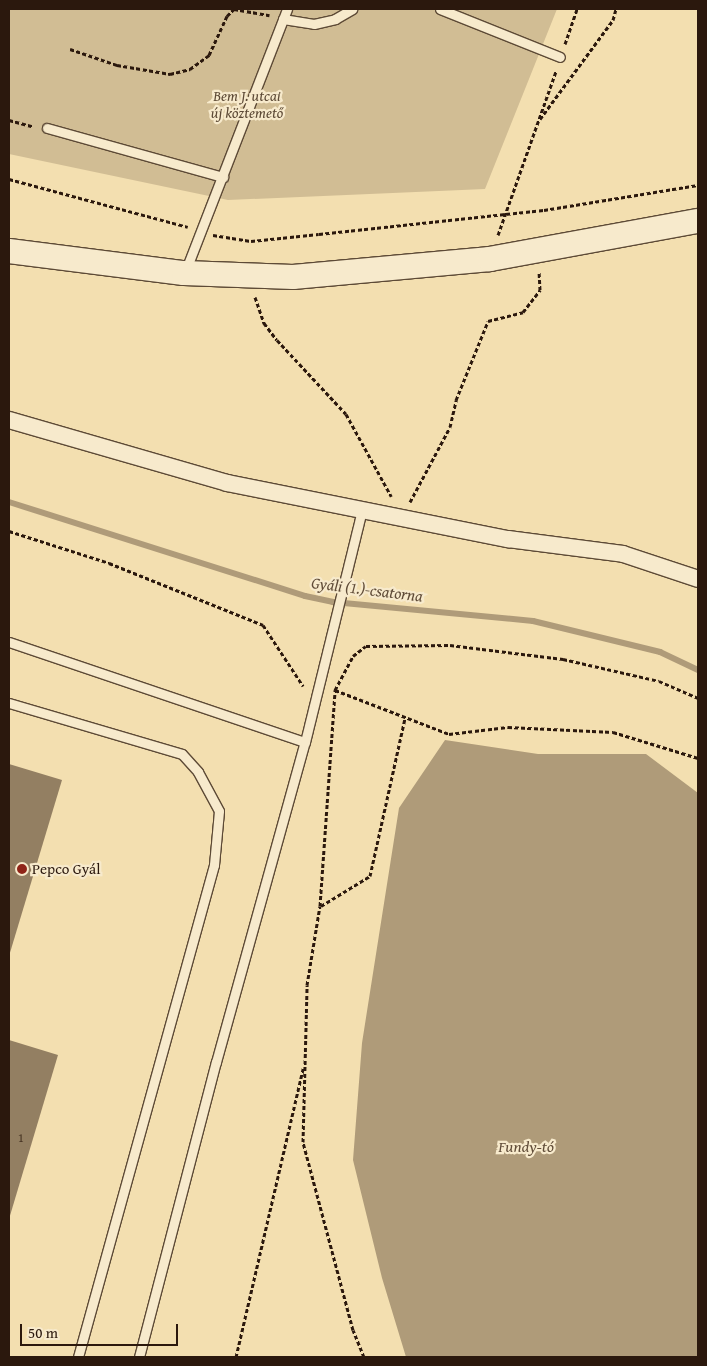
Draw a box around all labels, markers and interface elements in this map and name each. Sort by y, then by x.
park label: Bem J. utcai új köztemető [211,86,283,121]
water label: Gyáli (1.)-csatorna [310,573,424,605]
place label: Pepco Gyál [32,860,100,878]
marker: Pepco Gyál [16,863,28,875]
house number: 1 [18,1131,24,1145]
water label: Fundy-tó [498,1136,554,1156]
scale bar [22,1314,180,1346]
text: 50 m [28,1322,58,1343]

